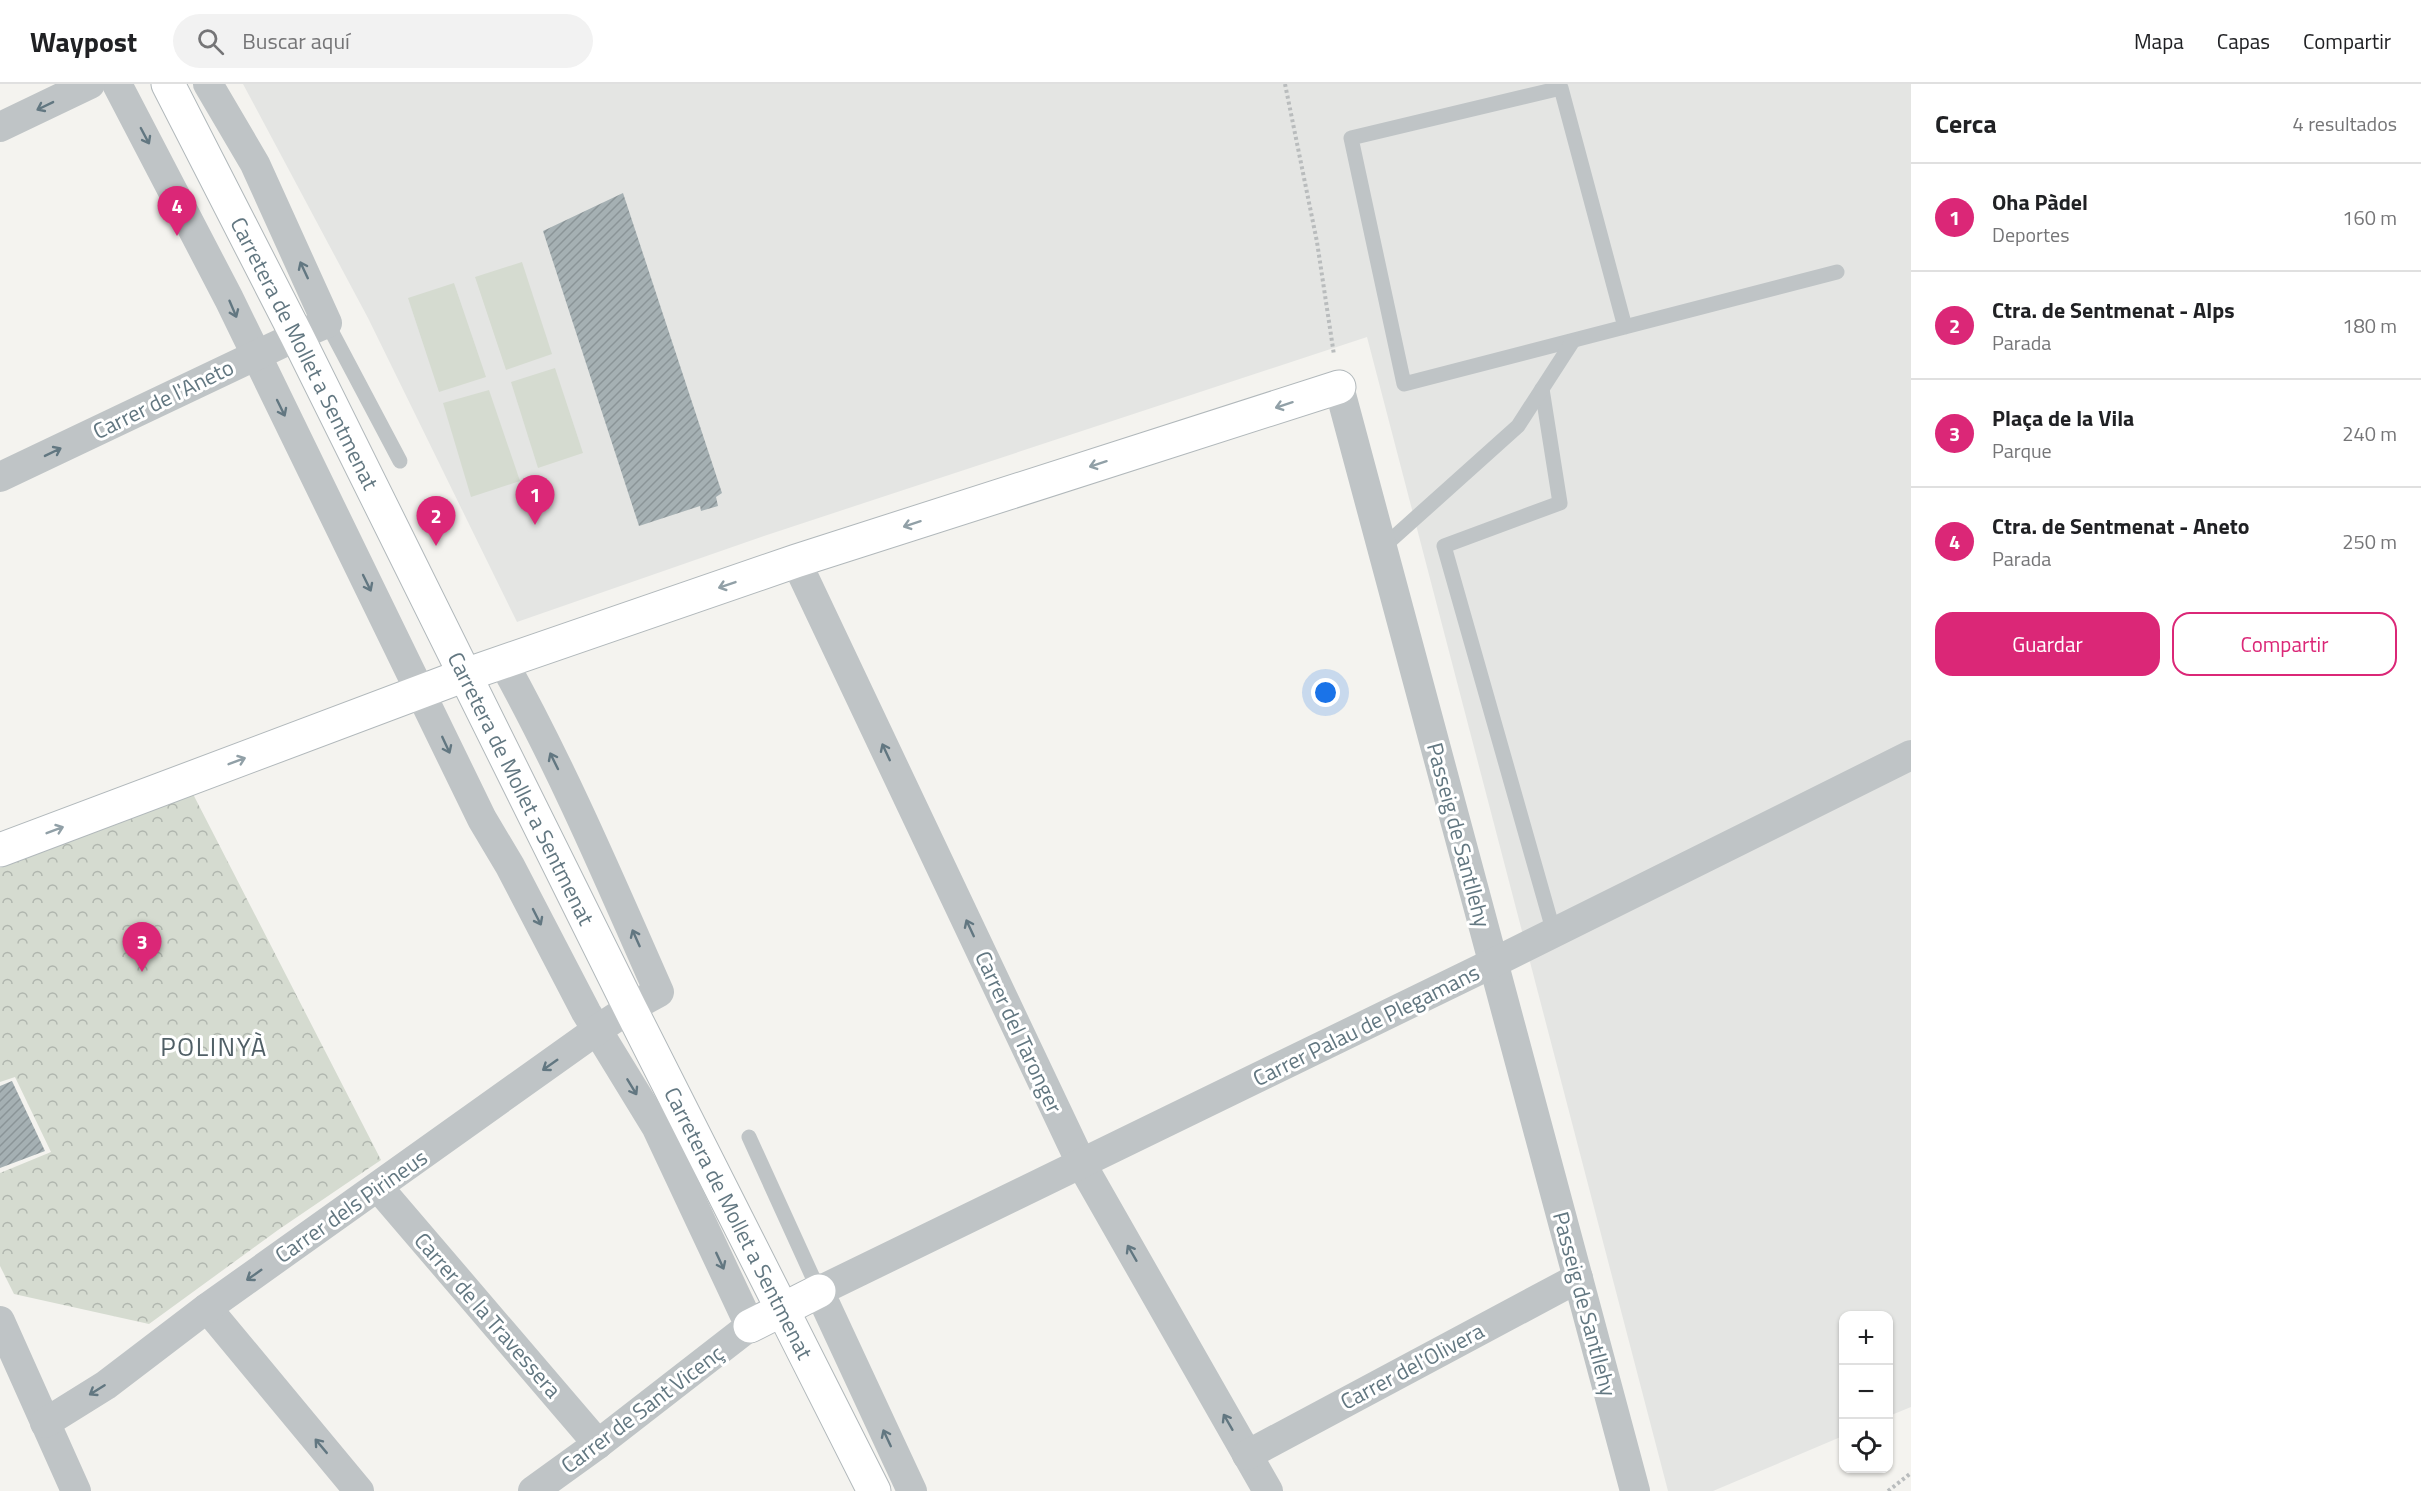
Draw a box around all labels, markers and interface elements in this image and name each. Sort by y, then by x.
search box [173,14,593,68]
text: Waypost [30,20,137,63]
text: Buscar aquí [242,24,350,58]
icon: search [194,25,227,58]
text: Mapa [2134,25,2184,57]
text: Capas [2217,25,2270,57]
text: Compartir [2303,25,2391,57]
one-way arrow [37,100,55,112]
text: Cerca [1935,104,1997,143]
text: 4 resultados [2293,108,2397,139]
one-way arrow [140,126,151,144]
text: Oha Pàdel [1992,185,2088,219]
pin: 4 [158,186,196,236]
text: 1 [1949,202,1960,233]
text: 160 m [2342,202,2397,233]
street label: Carretera de Mollet a Sentmenat [222,211,388,496]
text: Deportes [1992,219,2069,250]
one-way arrow [297,261,309,279]
text: Ctra. de Sentmenat - Alps [1992,293,2235,327]
one-way arrow [228,300,239,318]
text: 2 [1949,310,1960,341]
text: 180 m [2342,310,2397,341]
text: Parada [1992,327,2051,358]
street label: Carrer de l'Aneto [87,350,239,448]
one-way arrow [275,399,287,417]
one-way arrow [1275,400,1294,411]
text: Plaça de la Vila [1992,401,2134,435]
text: 3 [1949,418,1960,449]
text: 240 m [2342,418,2397,449]
text: Parque [1992,435,2052,466]
one-way arrow [43,446,61,458]
one-way arrow [1089,460,1108,471]
pin: 1 [516,476,554,525]
pin: 2 [416,496,456,546]
text: Ctra. de Sentmenat - Aneto [1992,509,2249,543]
one-way arrow [903,519,922,530]
text: 4 [1949,526,1960,557]
text: 250 m [2342,526,2397,557]
text: Parada [1992,543,2051,574]
one-way arrow [362,573,374,591]
one-way arrow [718,580,737,591]
button: Guardar [1935,612,2160,676]
button: Compartir [2172,612,2397,676]
street label: Carretera de Mollet a Sentmenat [439,646,603,931]
your location [1311,678,1340,707]
one-way arrow [440,735,452,753]
street label: Passeig de Santllehy [1418,739,1500,932]
one-way arrow [880,743,892,761]
one-way arrow [548,753,560,771]
one-way arrow [227,754,246,765]
one-way arrow [45,823,64,834]
one-way arrow [531,908,543,925]
one-way arrow [963,919,975,937]
pin: 3 [122,922,162,972]
one-way arrow [629,930,641,948]
street label: Carrer del Taronger [966,945,1072,1119]
street label: Carrer Palau de Plegamans [1247,955,1485,1095]
district label: POLINYÀ [160,1027,268,1066]
one-way arrow [542,1059,559,1071]
one-way arrow [626,1078,638,1095]
street label: Carretera de Mollet a Sentmenat [656,1081,822,1365]
street label: Carrer dels Pirineus [268,1141,434,1271]
street label: Passeig de Santllehy [1544,1208,1626,1401]
street label: Carrer de la Travessera [406,1225,570,1405]
one-way arrow [1126,1244,1137,1262]
one-way arrow [714,1251,726,1269]
one-way arrow [246,1269,262,1281]
map controls [1839,1311,1893,1473]
button: + [1839,1311,1893,1365]
street label: Carrer del'Olivera [1334,1314,1490,1418]
street label: Carrer de Sant Vicenç [554,1336,730,1482]
button: − [1839,1365,1893,1419]
one-way arrow [89,1385,106,1397]
one-way arrow [1222,1414,1234,1431]
button: locate [1839,1419,1893,1473]
one-way arrow [881,1430,893,1448]
one-way arrow [315,1438,328,1454]

